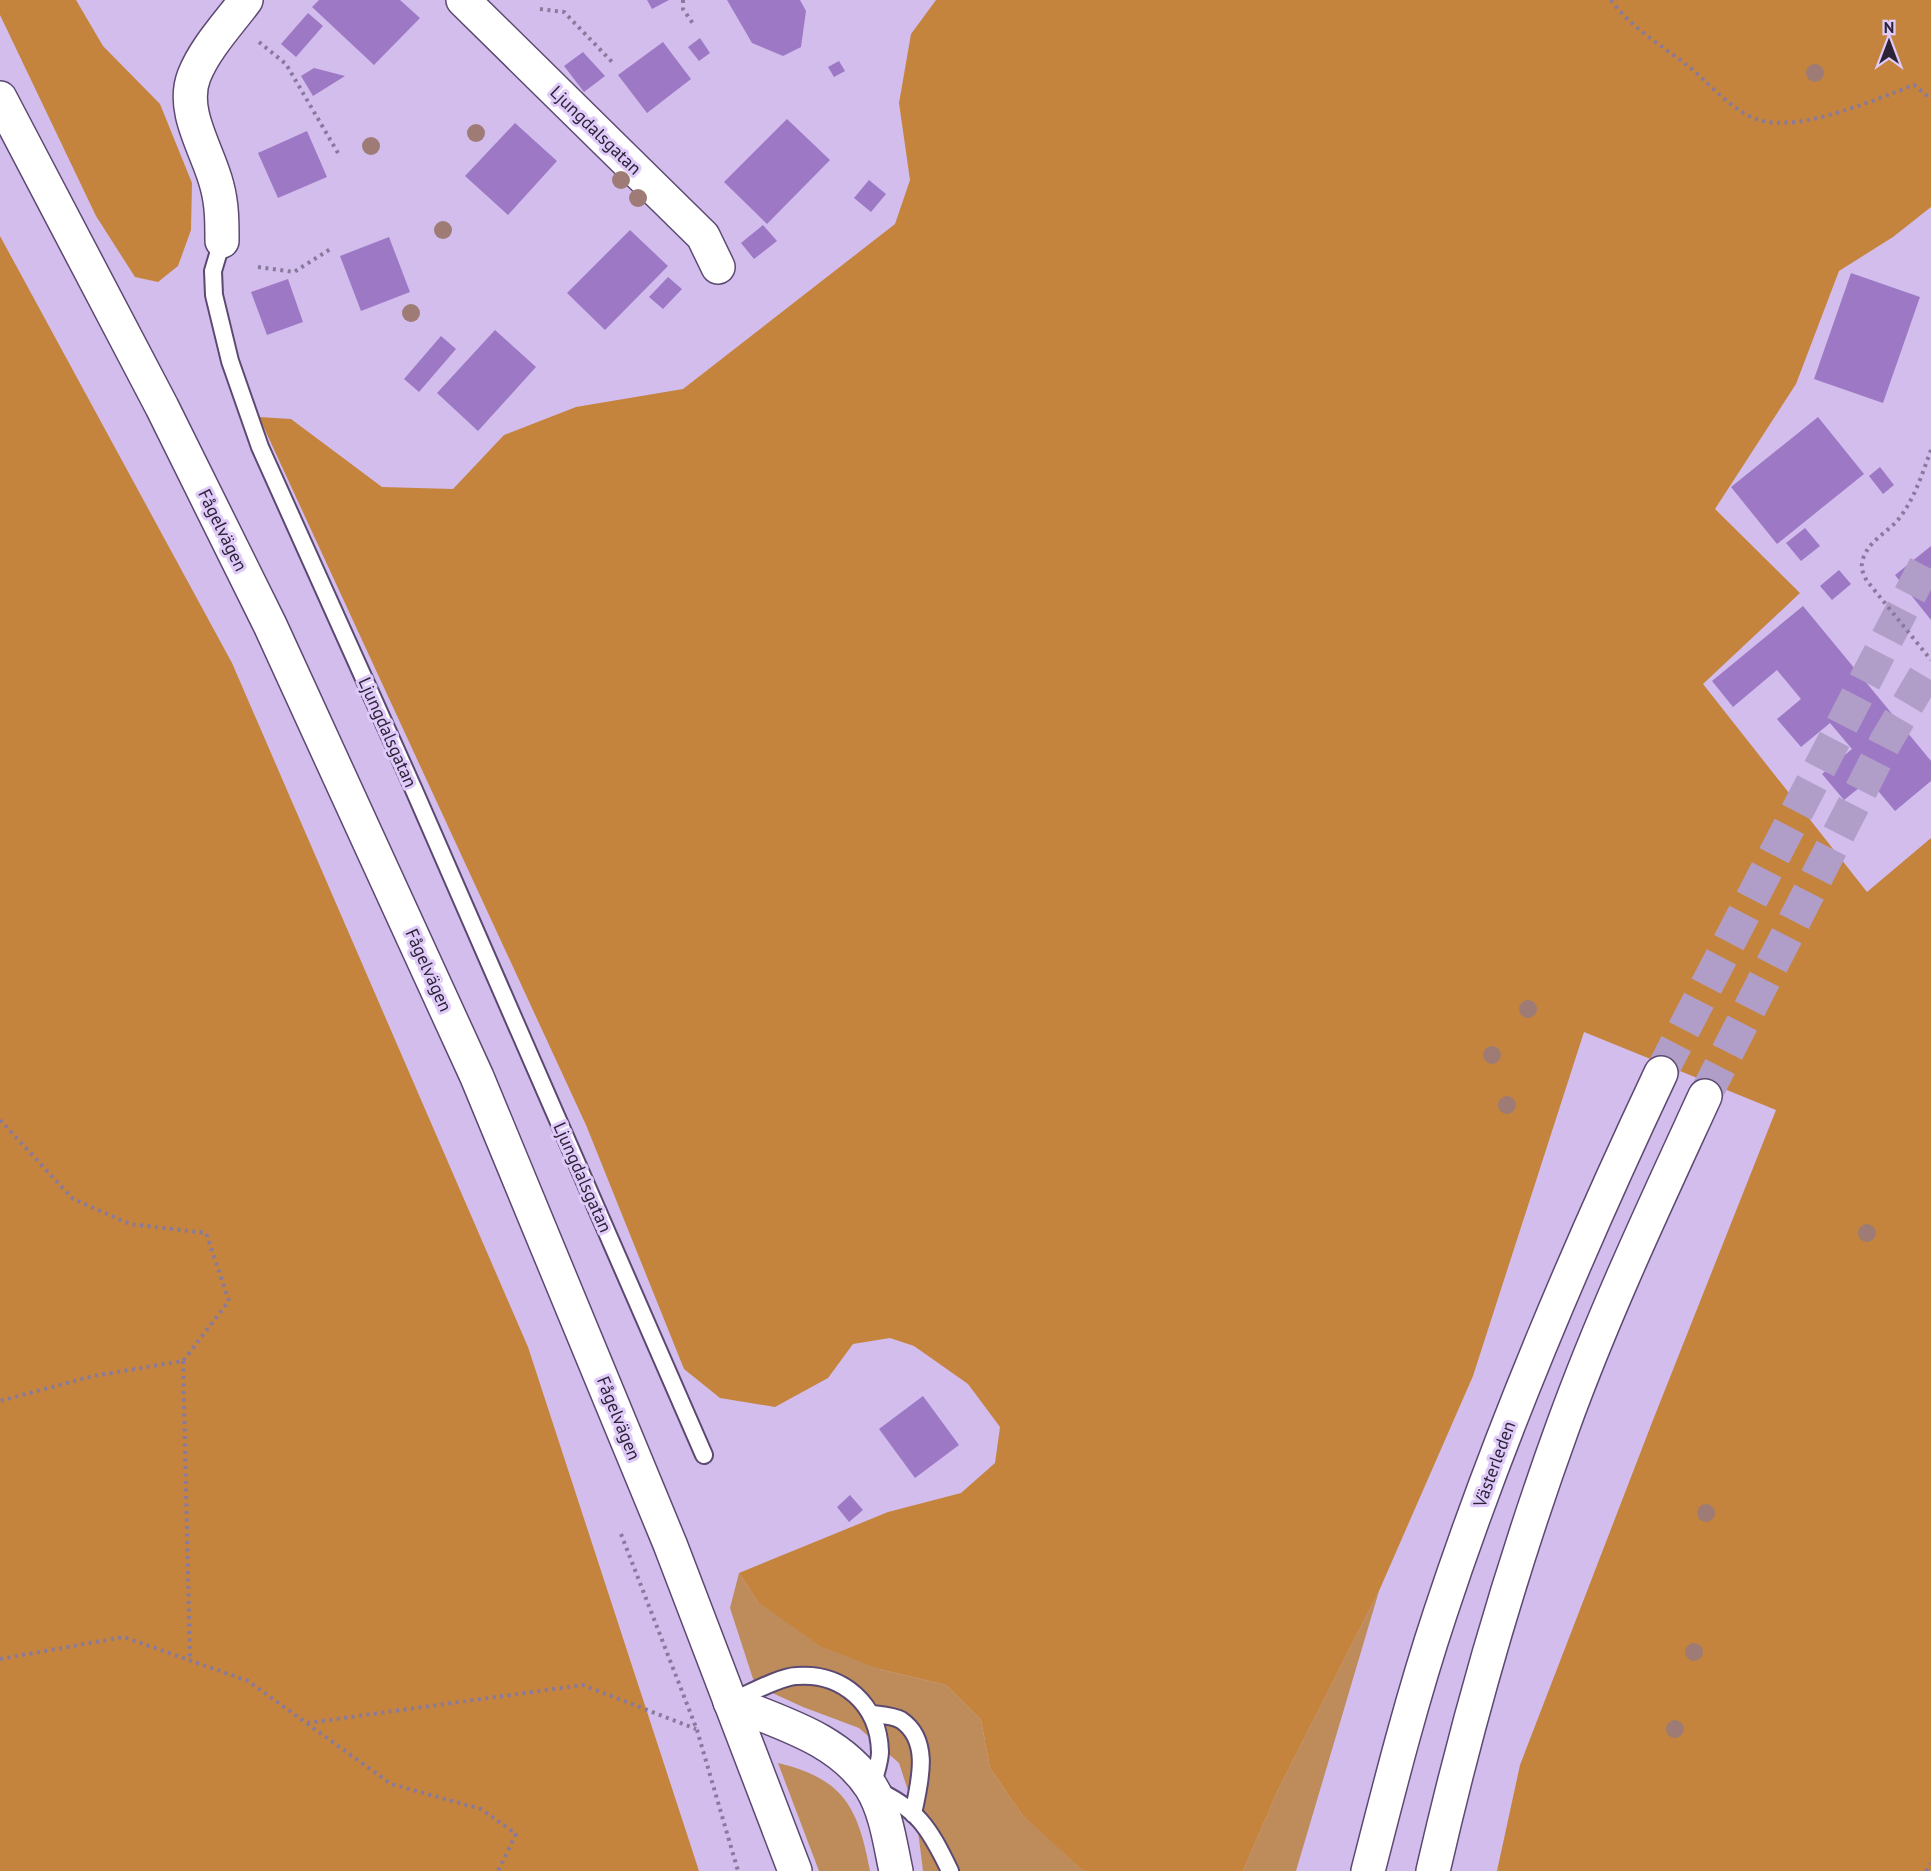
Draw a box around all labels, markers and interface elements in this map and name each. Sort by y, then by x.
north arrow [1859,12,1919,72]
text: N [1884,17,1894,37]
street label: Ljungdalsgatan [545,81,647,179]
street label: Fågelvägen [193,485,253,575]
street label: Ljungdalsgatan [353,673,423,791]
street label: Fågelvägen [400,925,458,1015]
street label: Ljungdalsgatan [548,1118,618,1236]
street label: Fågelvägen [592,1373,646,1463]
street label: Västerleden [1467,1418,1520,1511]

